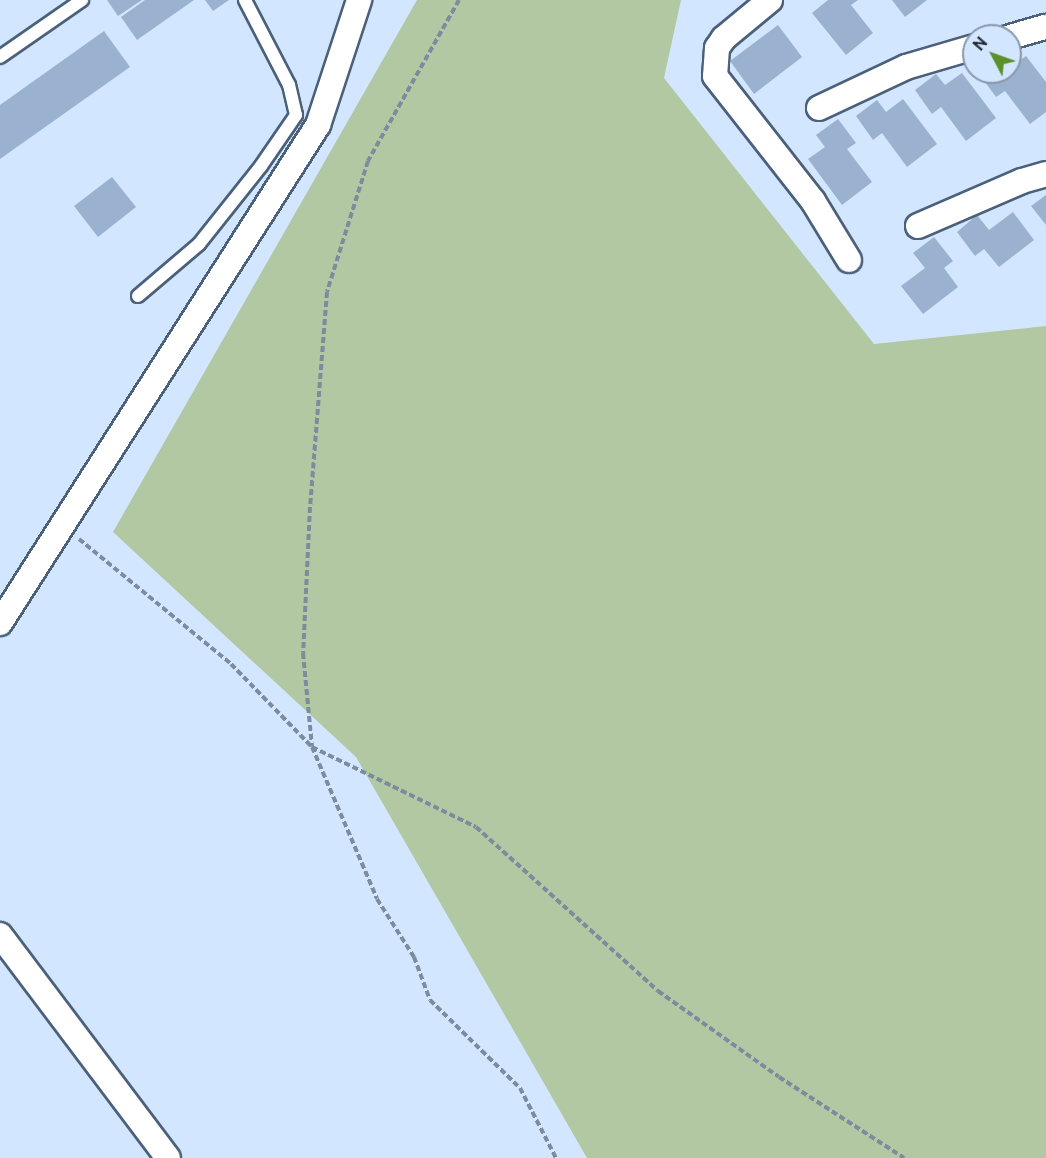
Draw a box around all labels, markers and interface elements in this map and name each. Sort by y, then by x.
north arrow [962,24,1022,84]
text: N [969,33,991,54]

